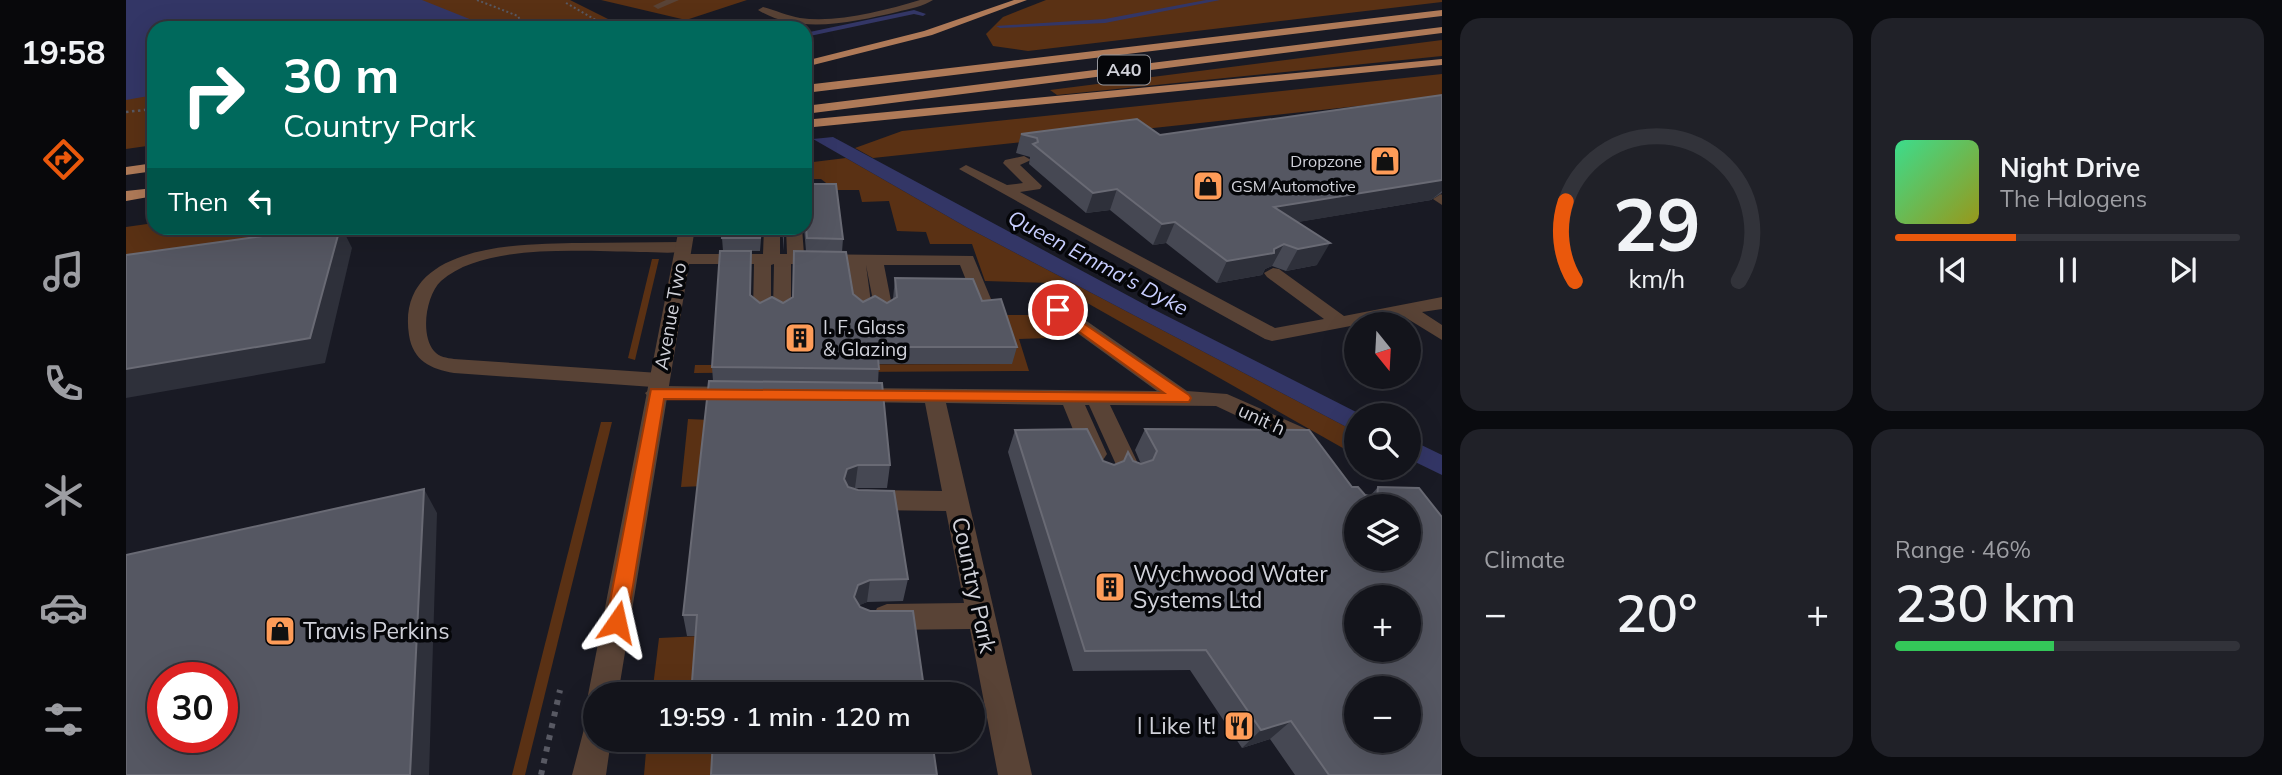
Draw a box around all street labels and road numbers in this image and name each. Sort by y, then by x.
road number: A40 [1098,56,1150,84]
street label: Avenue Two [649,260,691,372]
street label: unit h [1235,398,1289,440]
street label: Country Park [946,514,1003,657]

